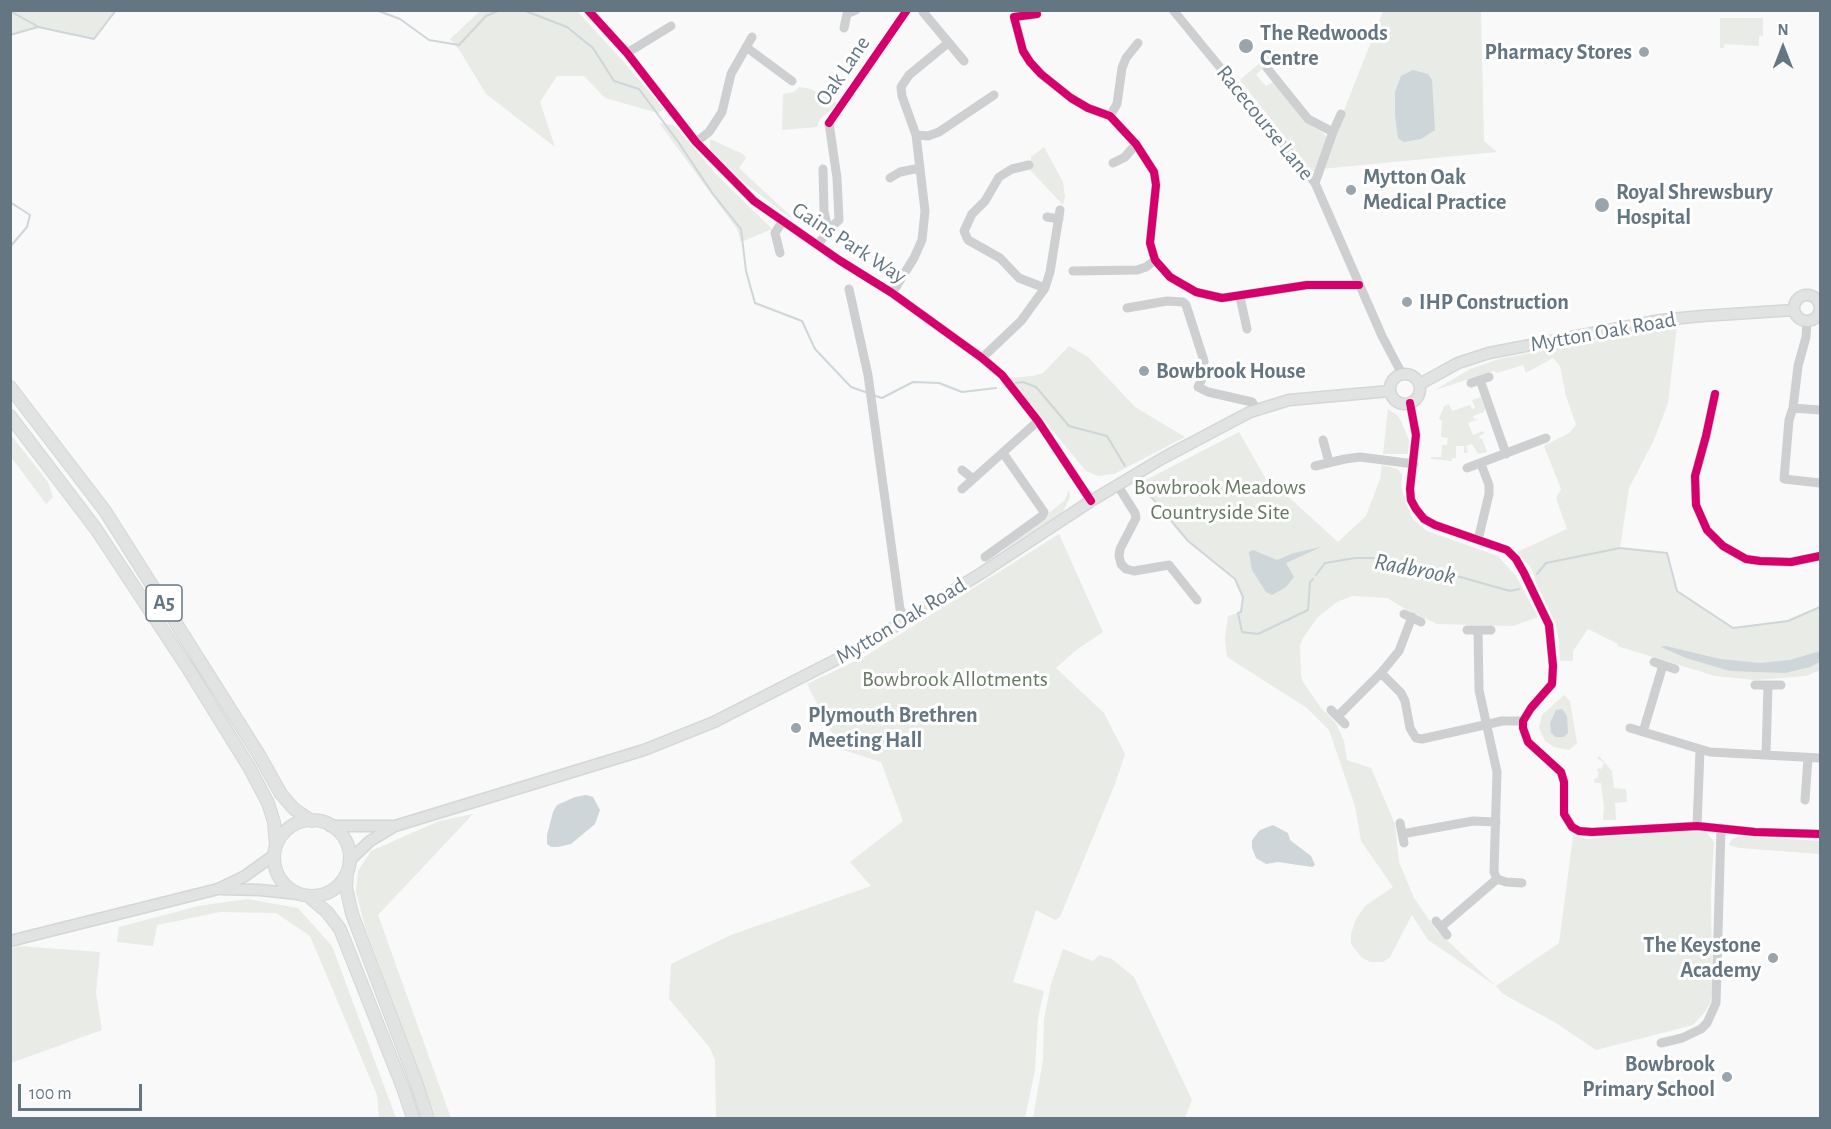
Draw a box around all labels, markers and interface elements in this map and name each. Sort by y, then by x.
north arrow [1753,18,1813,78]
place label: The Redwoods Centre [1260,20,1388,72]
text: N [1777,22,1789,38]
street label: Oak Lane [810,31,876,111]
marker: The Redwoods Centre [1237,37,1255,55]
place label: Pharmacy Stores [1485,39,1632,65]
marker: Pharmacy Stores [1637,45,1651,59]
street label: Racecourse Lane [1211,60,1319,186]
place label: Mytton Oak Medical Practice [1363,164,1506,216]
place label: Royal Shrewsbury Hospital [1616,179,1773,230]
marker: Mytton Oak Medical Practice [1344,183,1358,197]
street label: Gains Park Way [787,196,911,290]
marker: Royal Shrewsbury Hospital [1593,196,1611,214]
place label: IHP Construction [1419,289,1569,315]
marker: IHP Construction [1400,295,1414,309]
street label: Mytton Oak Road [1528,306,1678,358]
place label: Bowbrook House [1156,358,1306,384]
marker: Bowbrook House [1137,364,1151,378]
park label: Bowbrook Meadows Countryside Site [1134,474,1306,526]
water label: Radbrook [1372,547,1458,591]
street label: Mytton Oak Road [831,572,971,670]
road number: A5 [146,585,182,621]
park label: Bowbrook Allotments [862,666,1048,692]
place label: Plymouth Brethren Meeting Hall [808,702,978,754]
marker: Plymouth Brethren Meeting Hall [789,721,803,735]
place label: The Keystone Academy [1643,932,1761,984]
marker: The Keystone Academy [1766,951,1780,965]
place label: Bowbrook Primary School [1582,1051,1715,1102]
marker: Bowbrook Primary School [1720,1070,1734,1084]
scale bar [21,1072,146,1110]
text: 100 m [29,1085,72,1103]

